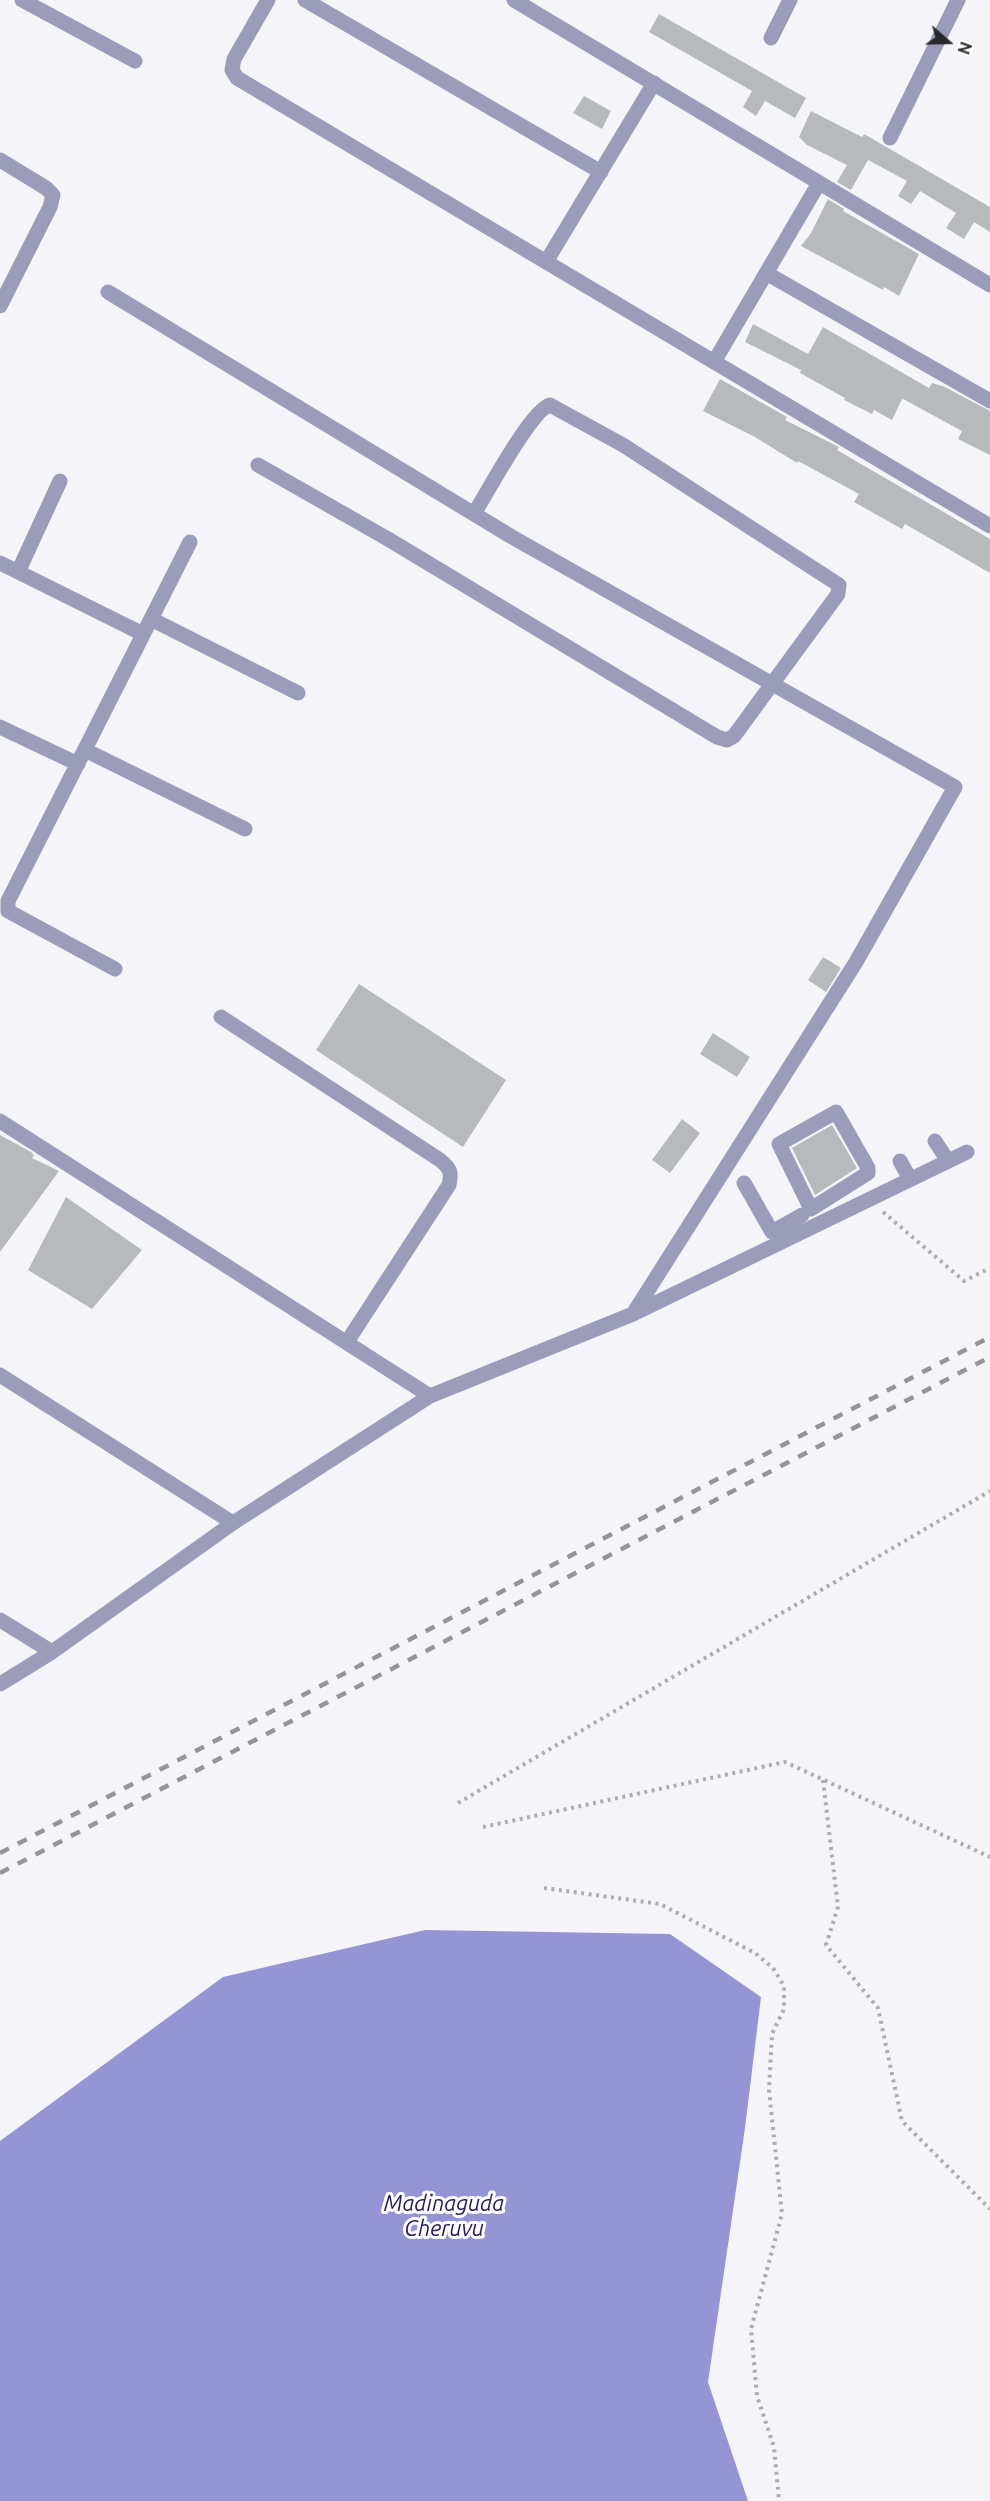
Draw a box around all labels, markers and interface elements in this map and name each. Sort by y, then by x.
north arrow [918,12,978,72]
text: N [954,39,975,57]
water label: Madinaguda Cheruvu [384,2191,504,2242]

